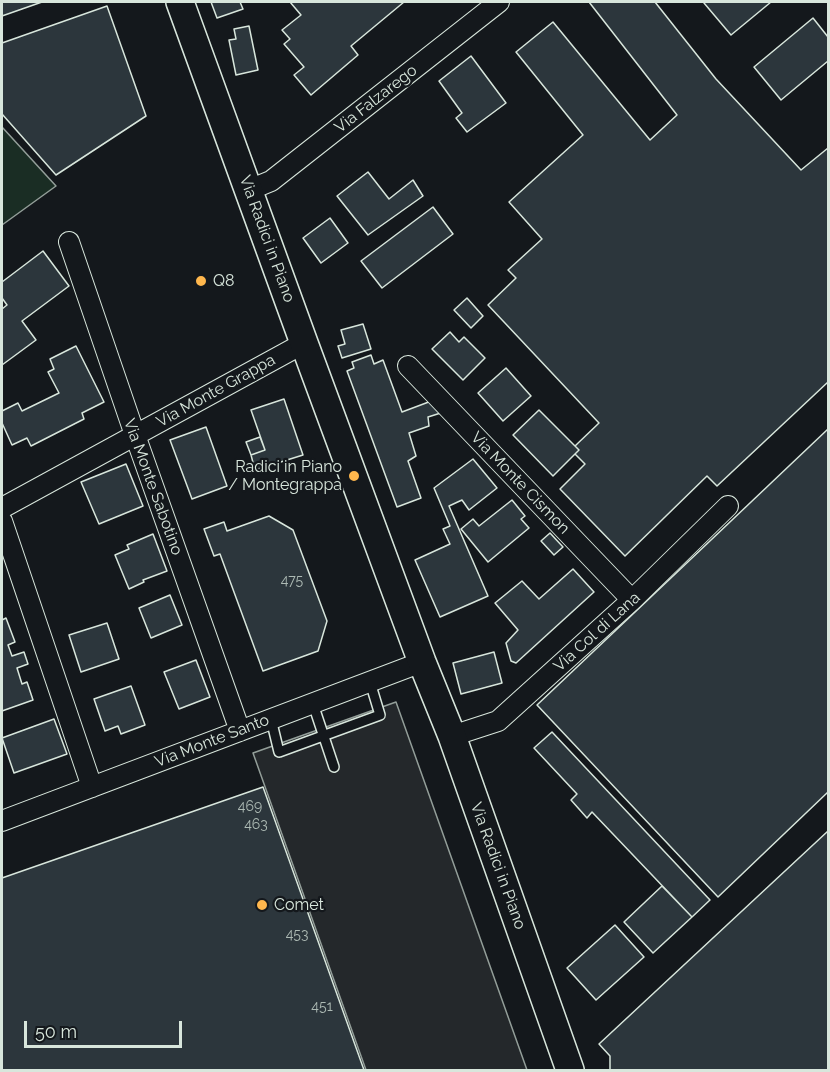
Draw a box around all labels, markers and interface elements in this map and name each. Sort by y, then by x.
street label: Via Falzarego [331,61,421,137]
street label: Via Radici in Piano [235,173,299,305]
place label: Q8 [213,271,234,291]
marker: Q8 [194,274,208,288]
street label: Via Monte Grappa [153,350,279,432]
street label: Via Monte Sabotino [119,416,187,558]
street label: Via Monte Cismon [466,428,574,538]
place label: Radici in Piano / Montegrappa [228,457,342,495]
marker: Radici in Piano / Montegrappa [347,469,361,483]
house number: 475 [281,573,303,589]
street label: Via Col di Lana [550,588,644,676]
street label: Via Monte Santo [152,710,272,772]
house number: 469 [238,799,262,815]
street label: Via Radici in Piano [466,800,530,932]
house number: 463 [244,817,268,833]
place label: Comet [274,895,324,915]
marker: Comet [255,898,269,912]
house number: 453 [286,927,308,943]
house number: 451 [311,999,333,1015]
scale bar [27,1009,184,1047]
text: 50 m [35,1021,77,1042]

